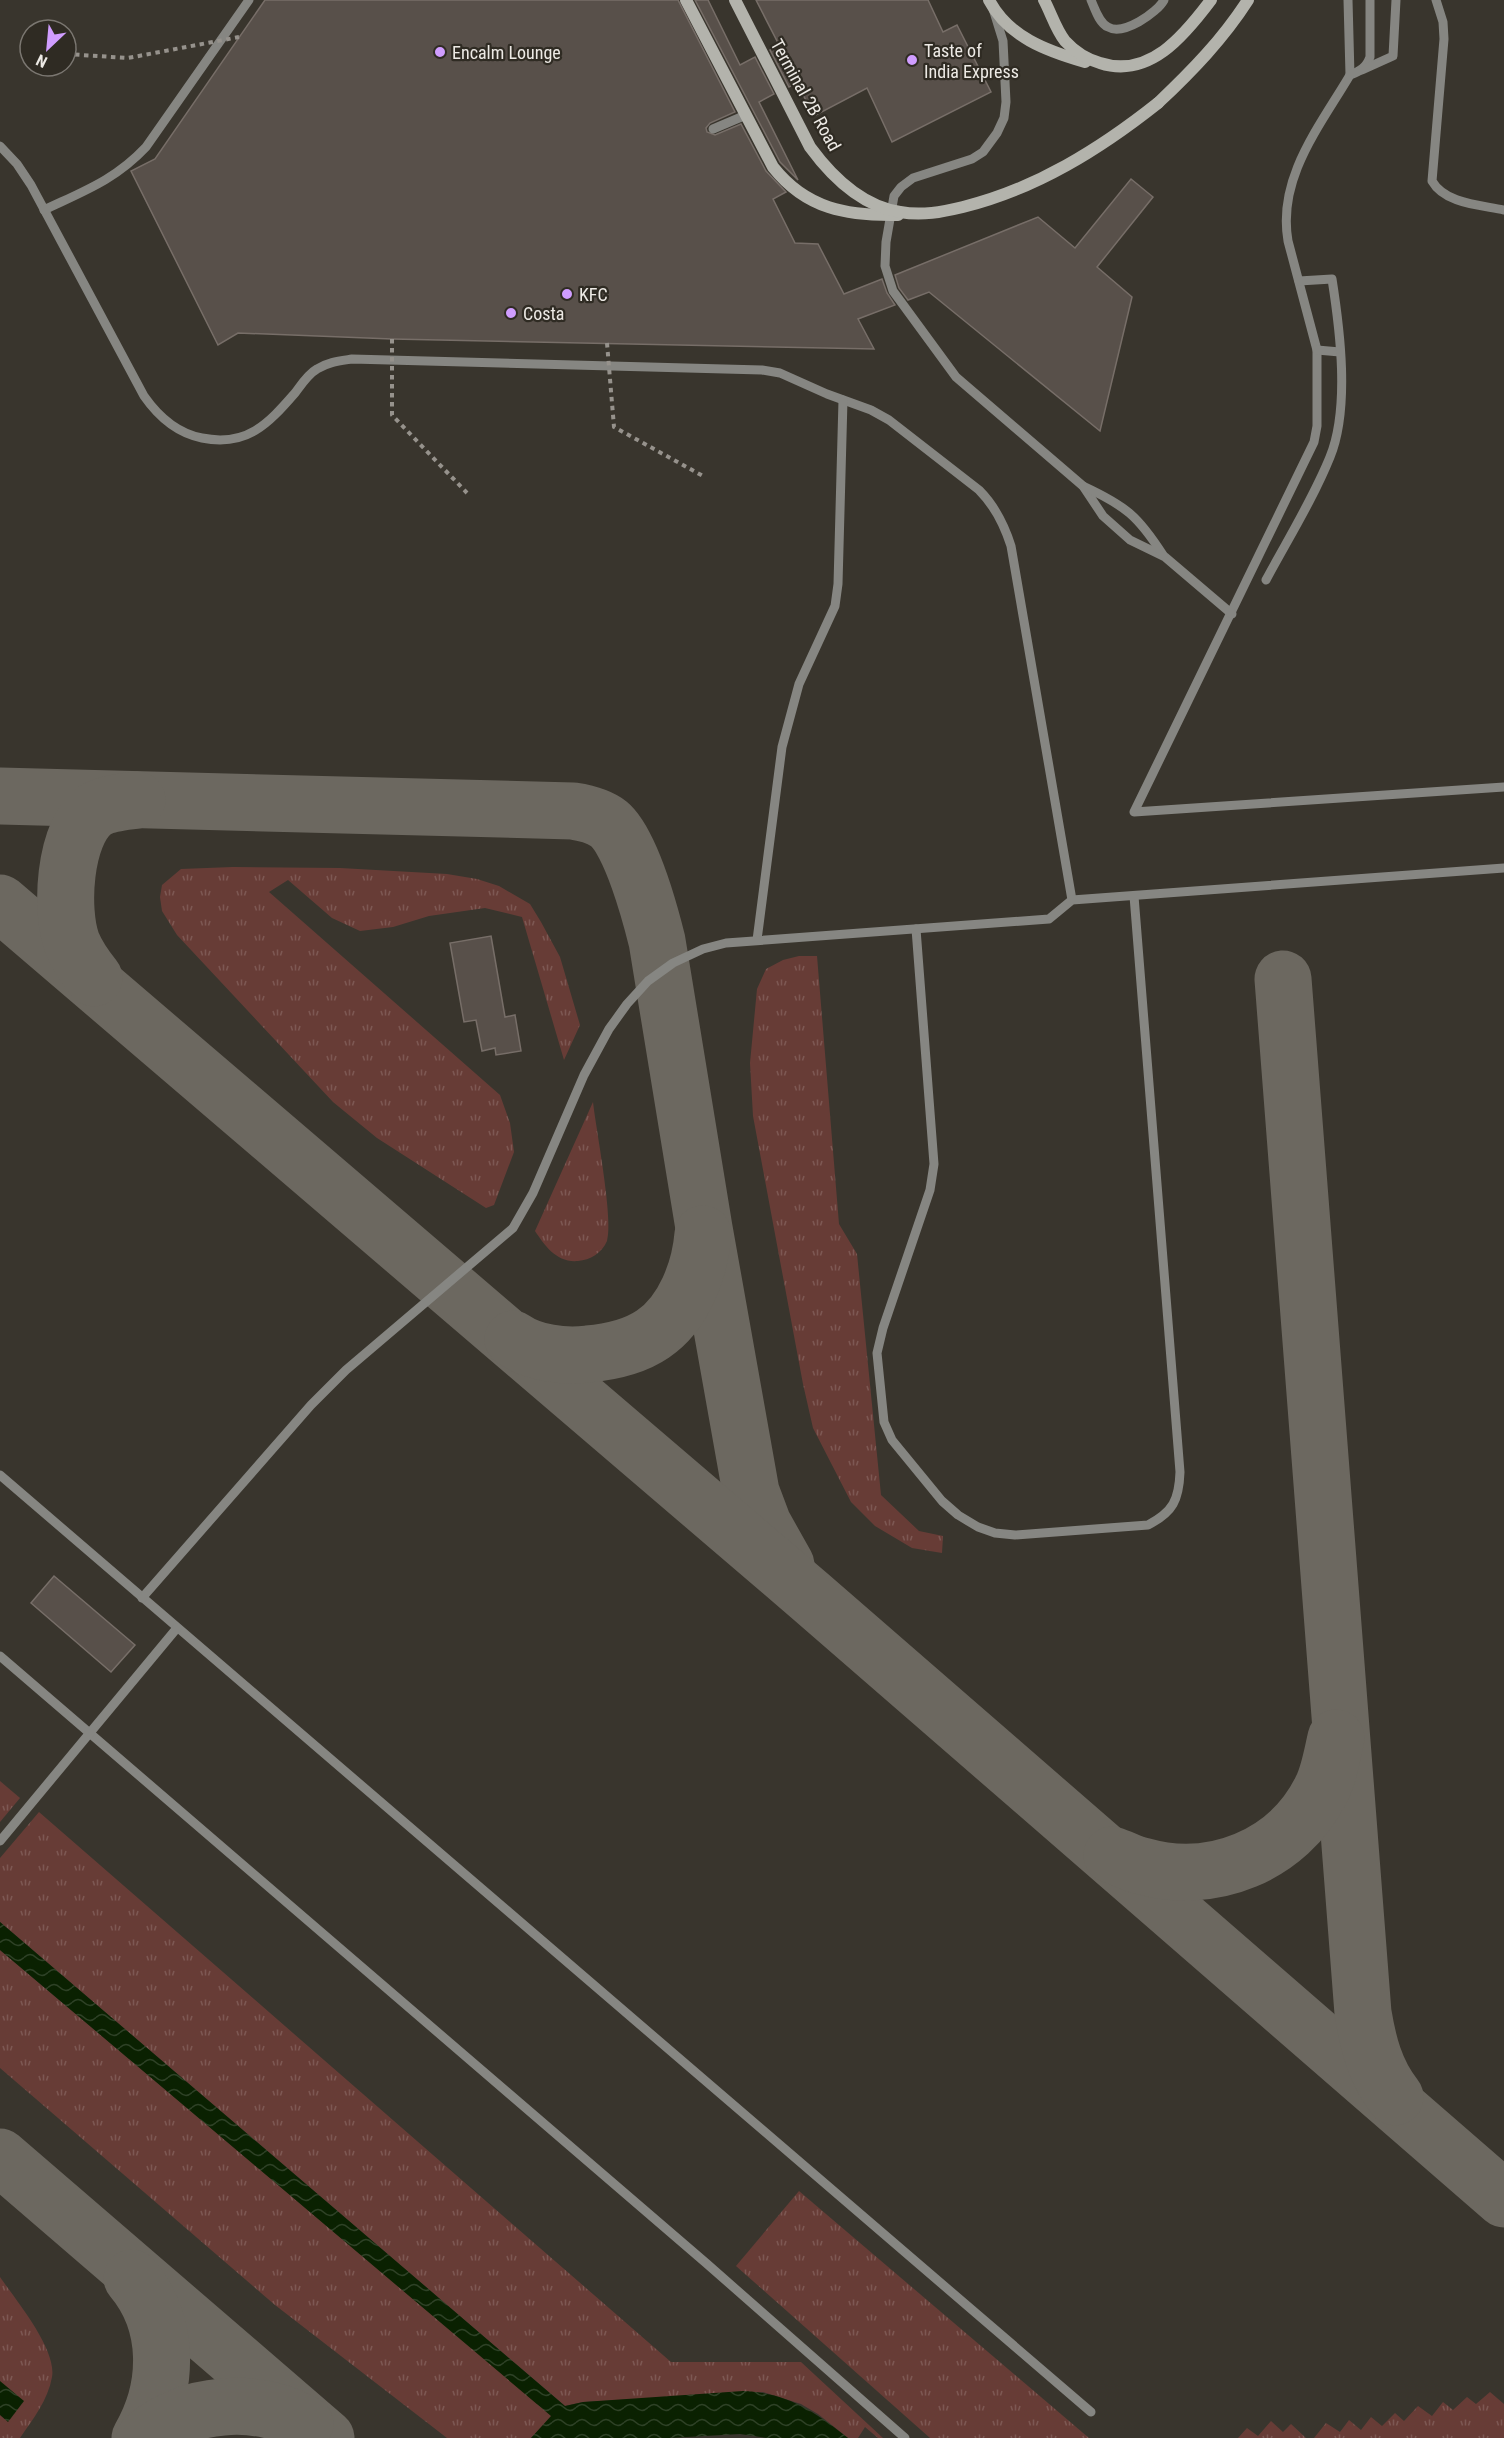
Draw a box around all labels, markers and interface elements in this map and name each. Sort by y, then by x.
north arrow [18,18,78,78]
street label: Terminal 2B Road [767,35,845,155]
place label: Taste of India Express [924,40,1019,82]
place label: Encalm Lounge [452,42,561,63]
marker: Encalm Lounge [433,45,447,59]
text: N [33,50,50,72]
marker: Taste of India Express [905,53,919,67]
place label: KFC [579,284,608,305]
marker: KFC [560,287,574,301]
place label: Costa [523,303,564,324]
marker: Costa [504,306,518,320]

